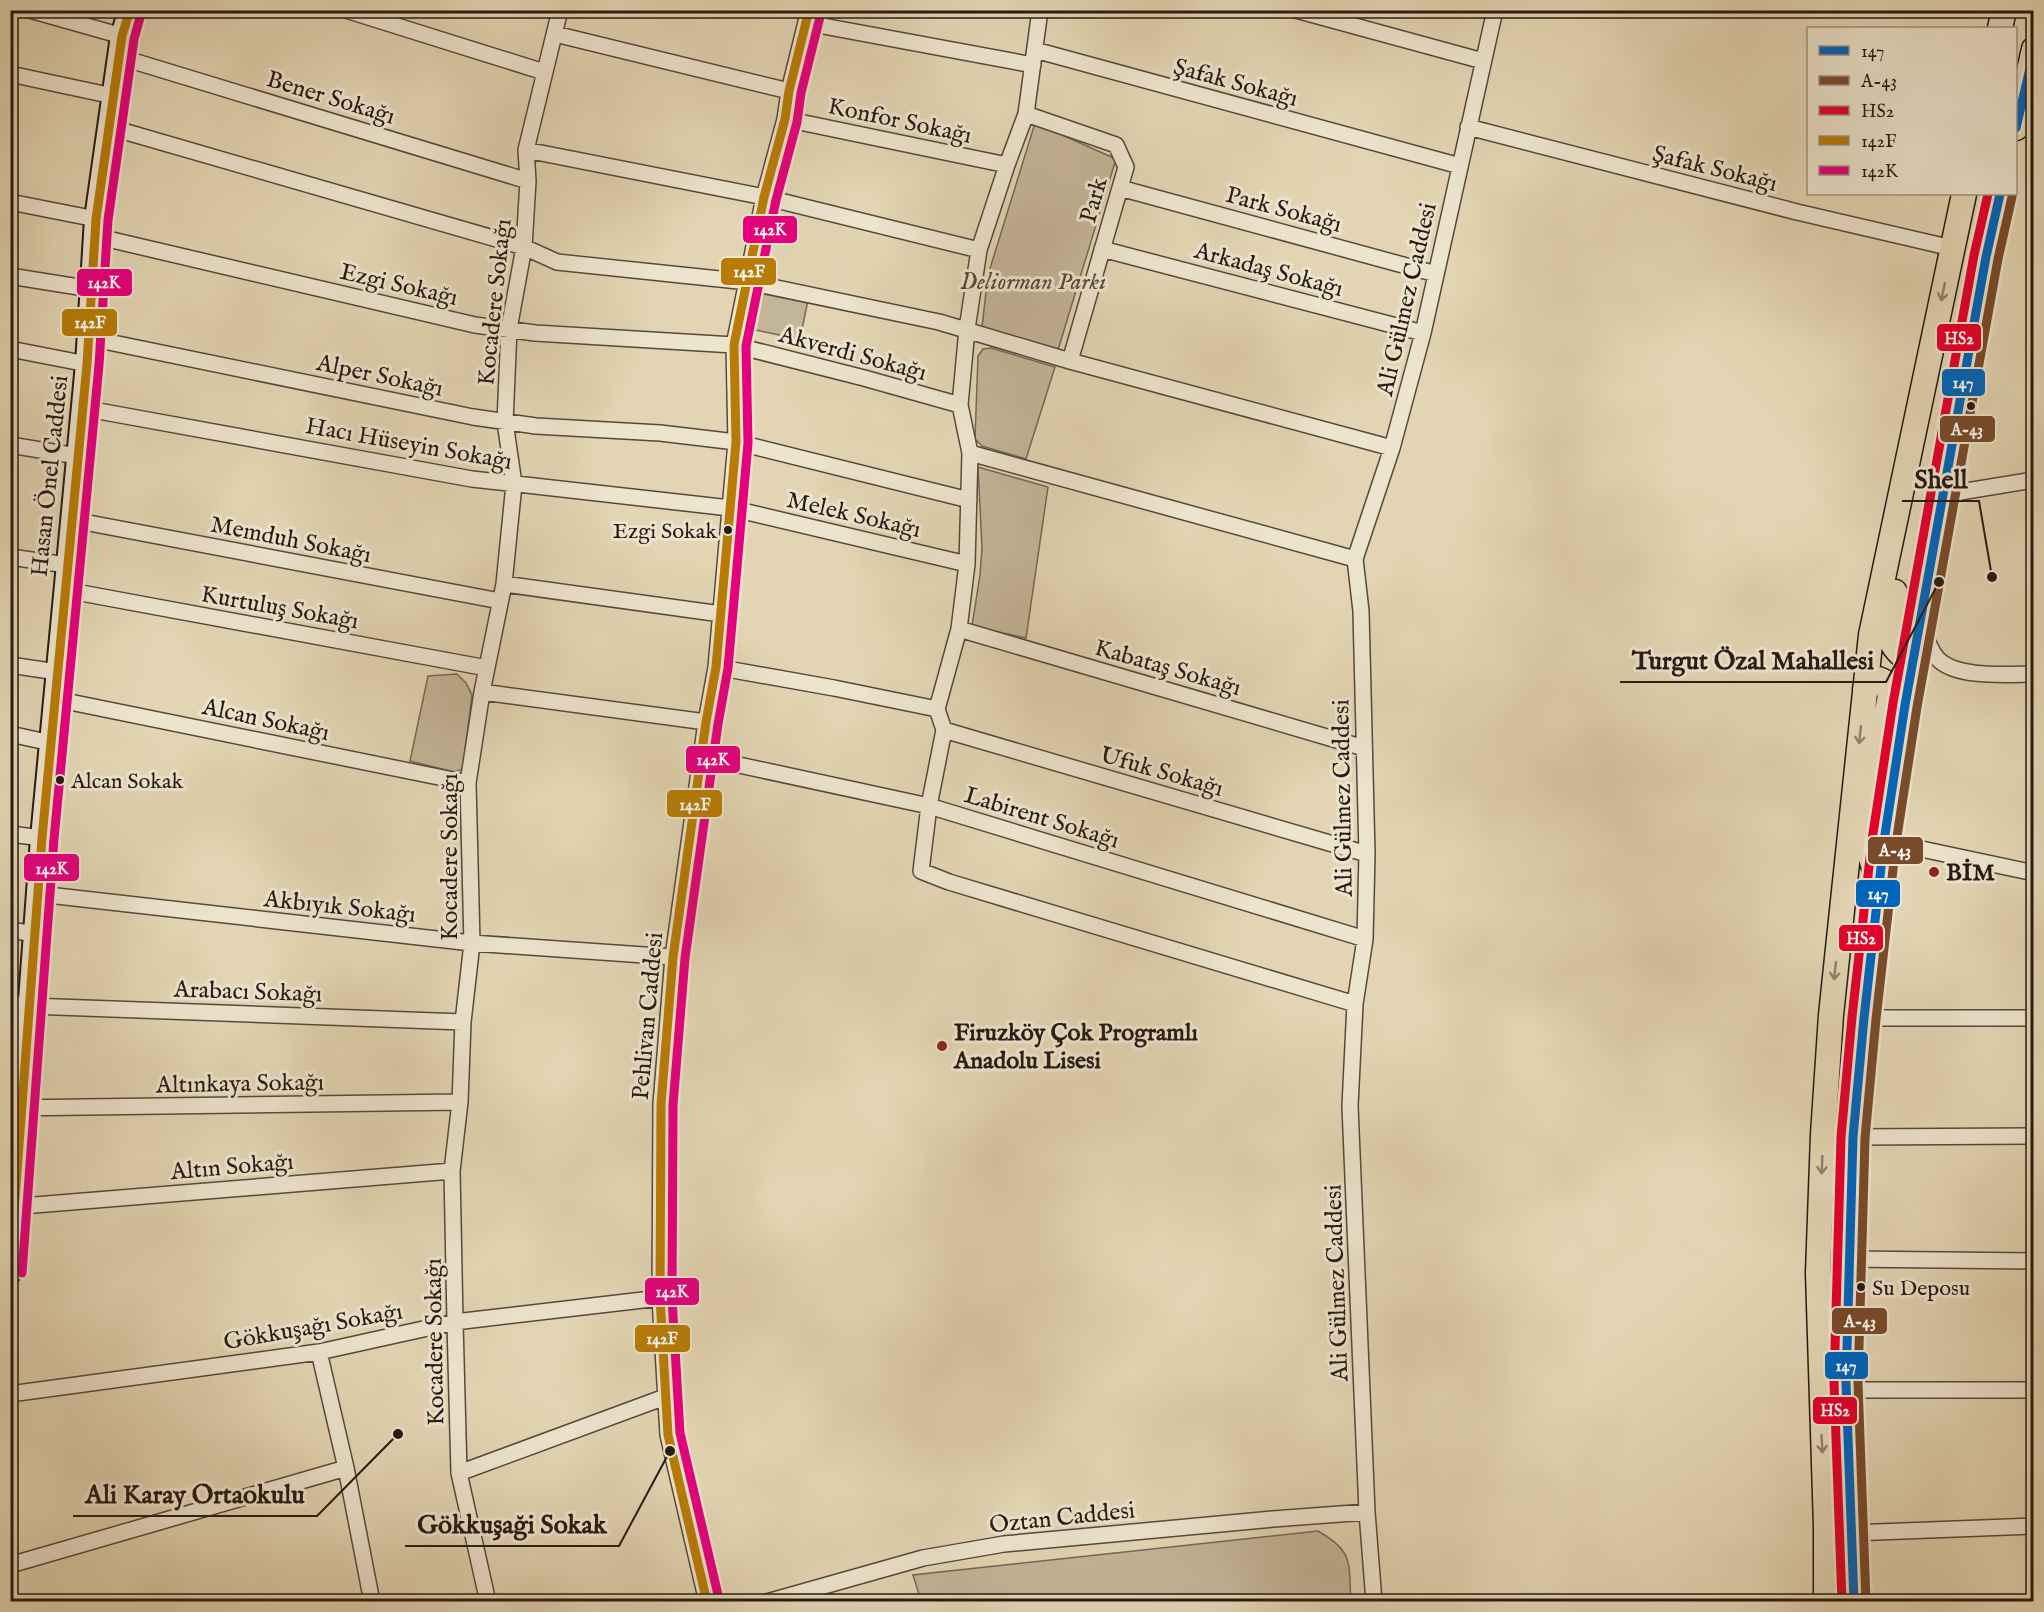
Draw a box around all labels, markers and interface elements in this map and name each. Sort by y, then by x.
legend [1807,27,2017,195]
text: 147 [1861,41,1884,64]
street label: Şafak Sokağı [1170,52,1301,115]
street label: Bener Sokağı [263,64,398,133]
text: A-43 [1860,71,1897,94]
street label: Konfor Sokağı [825,91,974,152]
text: HS2 [1861,101,1894,124]
text: 142F [1861,131,1897,154]
street label: Şafak Sokağı [1649,139,1780,200]
text: 142K [1861,161,1899,184]
street label: Park [1073,174,1116,227]
street label: Park Sokağı [1222,180,1345,241]
street label: Ali Gülmez Caddesi [1370,200,1445,400]
line badge: 142K [742,215,798,244]
street label: Kocadere Sokağı [471,217,520,387]
text: 142K [754,221,788,241]
street label: Arkadaş Sokağı [1190,235,1346,305]
street label: Ezgi Sokağı [337,257,461,314]
line badge: 142F [720,257,777,286]
text: 142F [733,263,766,283]
park label: Deliorman Parkı [960,267,1106,298]
line badge: 142K [76,268,133,297]
text: 142K [88,274,122,294]
one-way arrow [1937,282,1948,301]
line badge: 142F [61,308,118,337]
text: 142F [74,314,107,334]
street label: Akverdi Sokağı [774,320,930,389]
line badge: HS2 [1936,323,1982,352]
text: HS2 [1944,330,1974,350]
street label: Alper Sokağı [313,348,446,405]
line badge: 147 [1941,368,1986,397]
street label: Hasan Önel Caddesi [25,374,76,578]
text: 147 [1953,374,1973,394]
unlabelled marker [1965,400,1977,412]
street label: Hacı Hüseyin Sokağı [303,411,514,478]
line badge: A-43 [1939,415,1996,443]
text: A-43 [1950,421,1983,441]
callout: Shell [1902,457,1979,501]
text: Shell [1914,464,1969,497]
street label: Melek Sokağı [784,485,924,546]
street label: Memduh Sokağı [208,510,374,571]
place label: Ezgi Sokak [613,518,717,546]
marker: Ezgi Sokak [722,524,734,536]
street label: Kurtuluş Sokağı [198,579,361,638]
street label: Kabataş Sokağı [1091,633,1244,704]
callout: Turgut Özal Mahallesi [1620,638,1886,682]
text: Turgut Özal Mahallesi [1631,645,1874,678]
street label: Alcan Sokağı [198,692,332,749]
street label: Ali Gülmez Caddesi [1326,699,1361,898]
one-way arrow [1854,725,1865,744]
street label: Ufuk Sokağı [1096,740,1227,805]
line badge: 142K [685,745,741,774]
text: 142K [697,751,731,771]
place label: Alcan Sokak [70,768,184,796]
street label: Kocadere Sokağı [435,773,466,941]
marker: Alcan Sokak [54,774,66,786]
street label: Labirent Sokağı [960,780,1123,857]
line badge: 142F [666,789,723,818]
text: 142F [679,796,712,816]
line badge: A-43 [1867,836,1924,865]
text: A-43 [1878,842,1911,862]
line badge: 142K [23,853,80,882]
place label: BİM [1946,858,1995,889]
text: 142K [36,860,70,880]
marker: BİM [1927,865,1941,879]
line badge: 147 [1855,879,1901,908]
street label: Akbıyık Sokağı [261,884,417,931]
text: 147 [1868,885,1888,905]
line badge: HS2 [1838,924,1884,952]
text: HS2 [1846,930,1876,950]
street label: Pehlivan Caddesi [626,931,671,1101]
one-way arrow [1829,960,1840,980]
street label: Arabacı Sokağı [172,974,323,1011]
place label: Firuzköy Çok Programlı Anadolu Lisesi [953,1018,1198,1077]
marker: Firuzköy Çok Programlı Anadolu Lisesi [935,1039,949,1053]
street label: Altınkaya Sokağı [155,1068,324,1101]
street label: Altın Sokağı [168,1147,295,1188]
one-way arrow [1816,1155,1827,1175]
street label: Ali Gülmez Caddesi [1319,1184,1356,1383]
street label: Kocadere Sokağı [419,1258,452,1426]
place label: Su Deposu [1872,1275,1970,1303]
line badge: 142K [644,1277,700,1306]
marker: Su Deposu [1855,1281,1867,1293]
text: 142K [656,1283,690,1303]
street label: Gökkuşağı Sokağı [221,1296,405,1358]
line badge: A-43 [1831,1307,1888,1335]
text: A-43 [1843,1313,1876,1333]
line badge: 142F [634,1324,691,1353]
text: 142F [646,1330,679,1350]
line badge: 147 [1824,1351,1869,1380]
text: 147 [1836,1357,1856,1377]
line badge: HS2 [1812,1396,1858,1425]
text: HS2 [1820,1402,1850,1422]
one-way arrow [1817,1434,1828,1454]
callout: Ali Karay Ortaokulu [73,1472,317,1516]
text: Ali Karay Ortaokulu [84,1479,305,1512]
street label: Oztan Caddesi [988,1495,1137,1542]
callout: Gökkuşaği Sokak [405,1502,619,1546]
text: Gökkuşaği Sokak [417,1509,608,1542]

